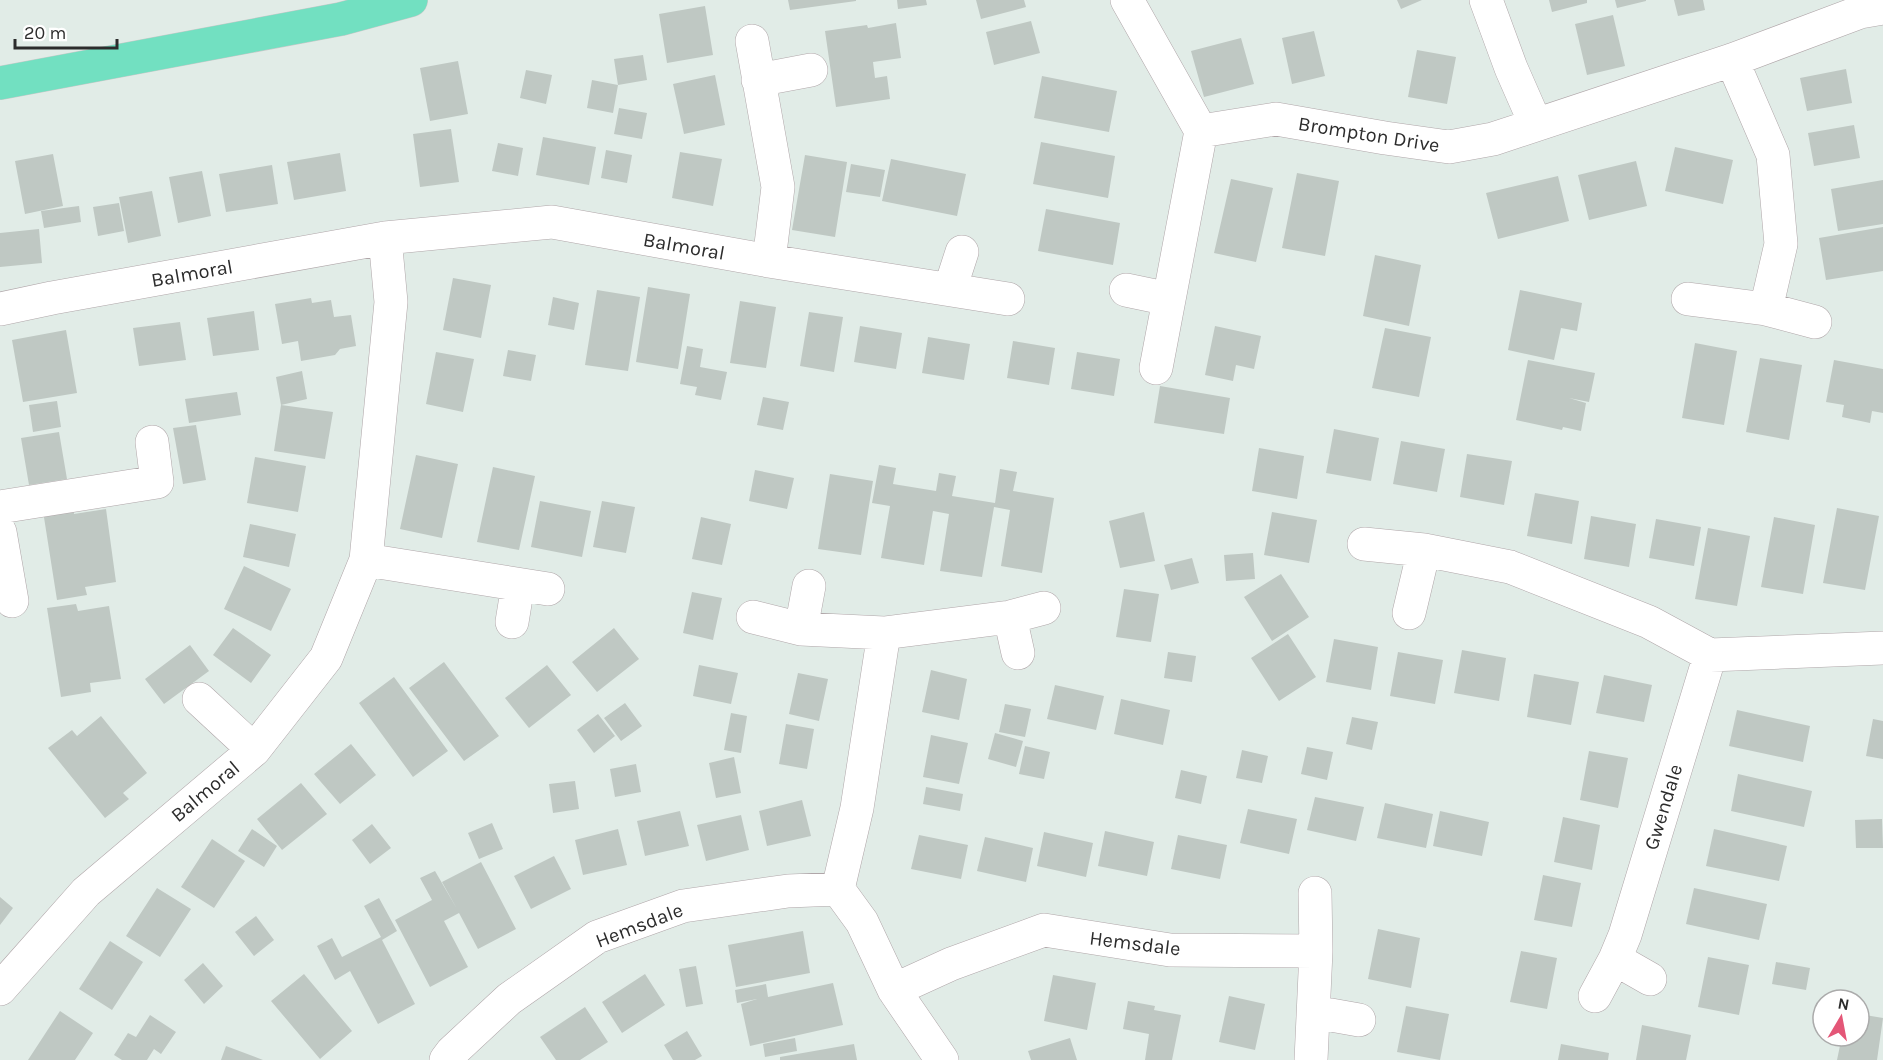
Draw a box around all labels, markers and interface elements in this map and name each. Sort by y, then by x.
scale bar [15,12,117,50]
text: 20 m [24,22,66,44]
street label: Brompton Drive [1297,112,1441,157]
street label: Balmoral [641,228,727,265]
street label: Balmoral [149,255,235,292]
street label: Balmoral [166,756,244,827]
street label: Gwendale [1640,761,1687,853]
street label: Hemsdale [592,898,686,953]
street label: Hemsdale [1088,927,1182,960]
north arrow [1811,988,1871,1048]
text: N [1836,993,1851,1014]

